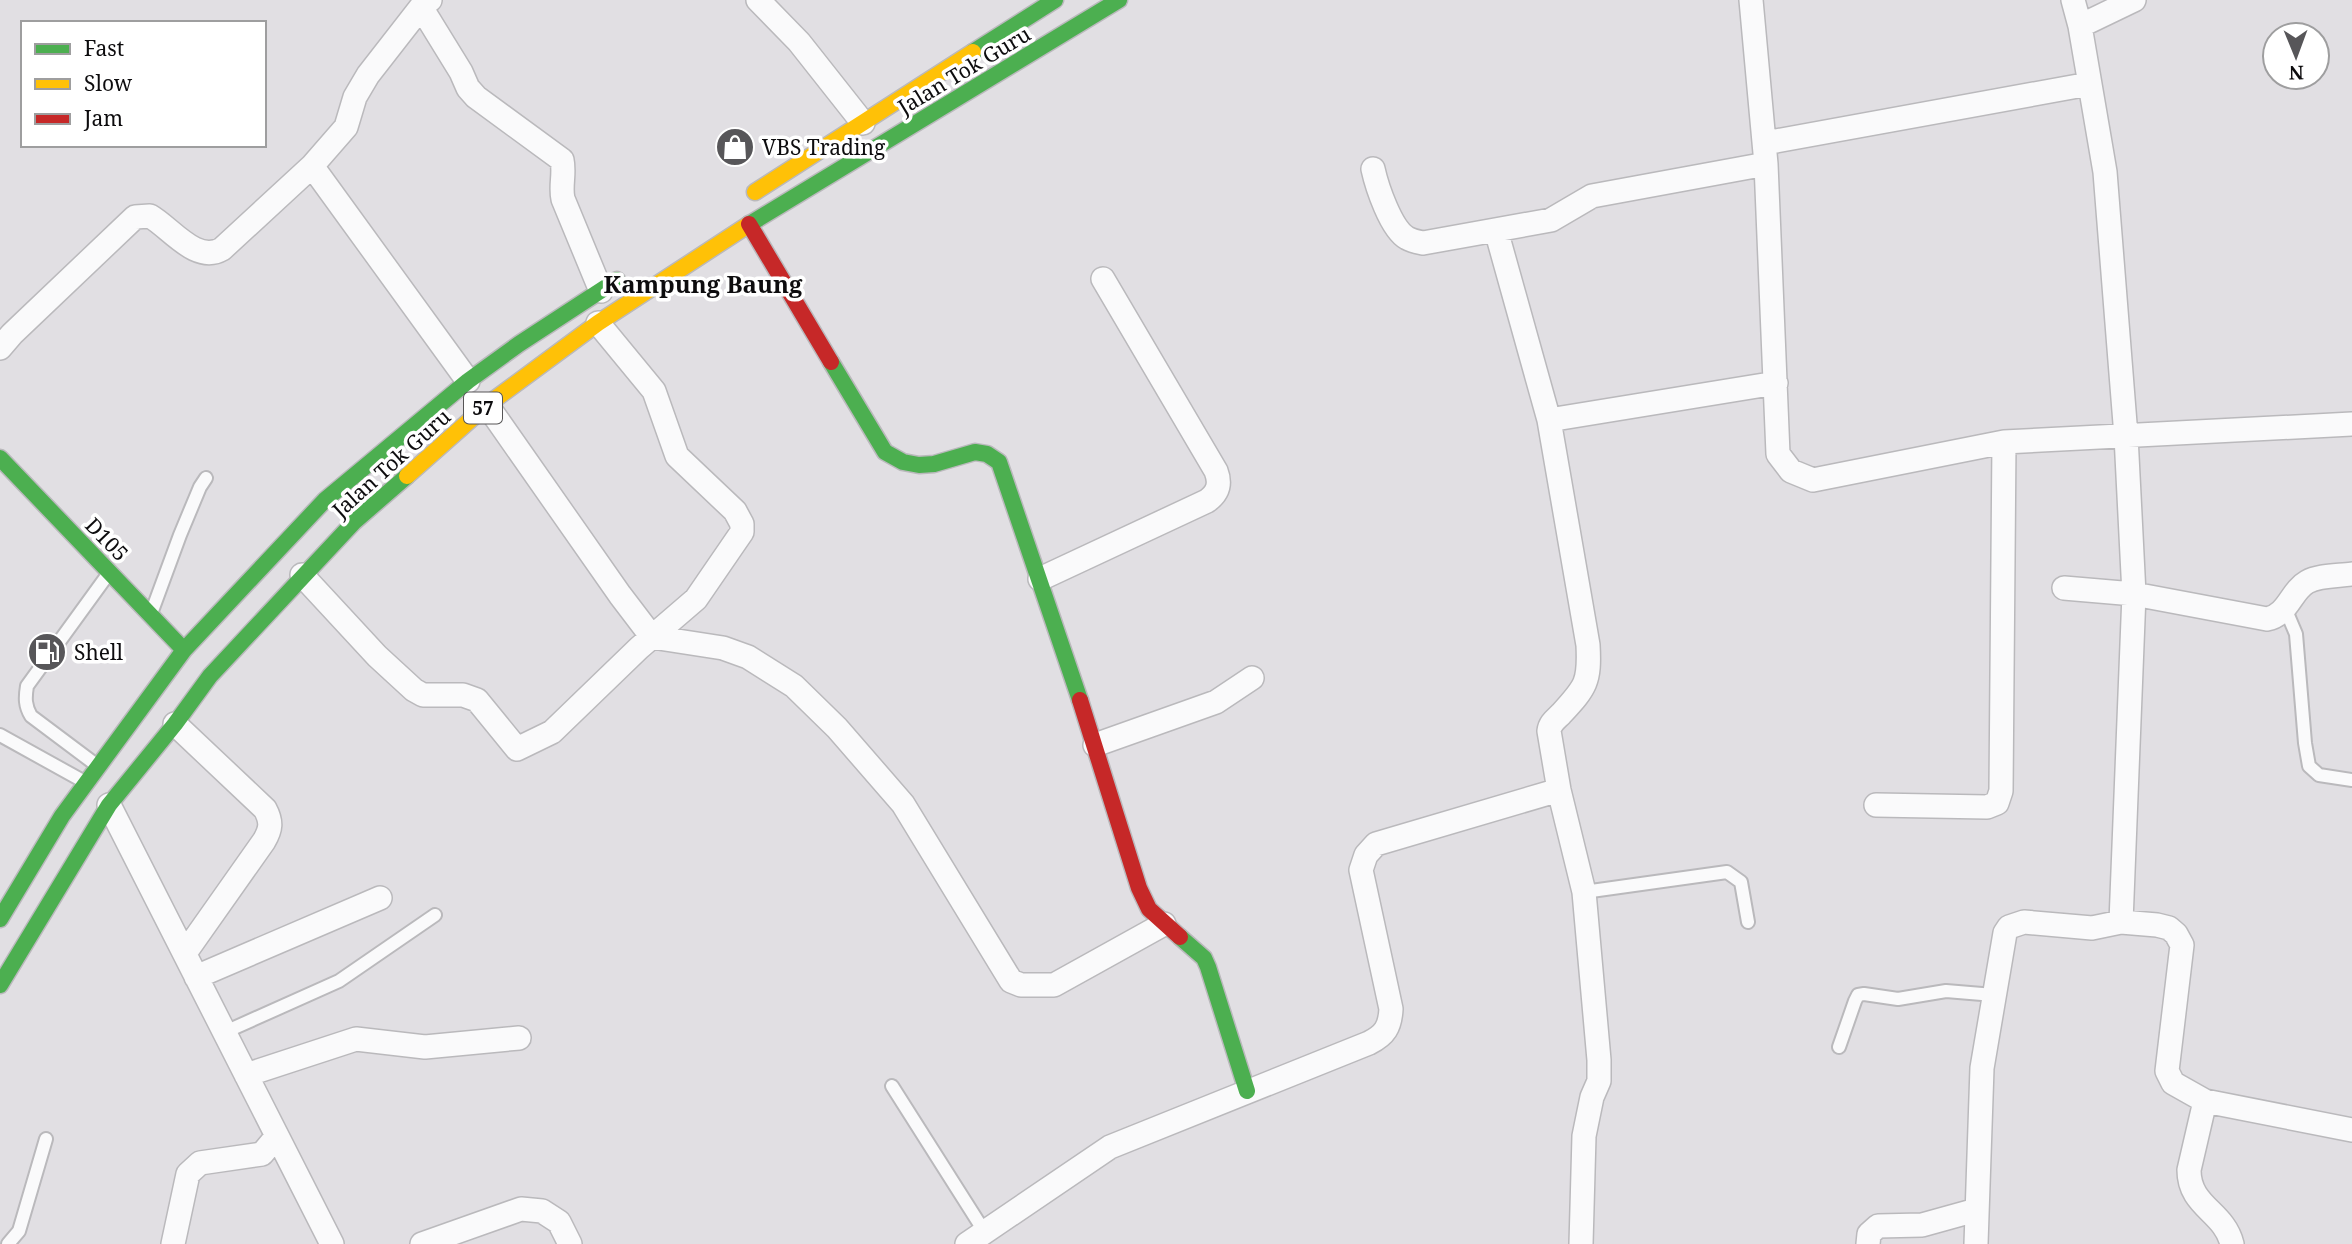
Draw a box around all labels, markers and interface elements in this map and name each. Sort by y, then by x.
street label: Jalan Tok Guru [892,19,1035,121]
legend [21,21,266,147]
north arrow [2261,21,2331,91]
text: Fast [84,34,124,62]
text: N [2289,60,2304,86]
text: Slow [84,69,133,97]
text: Jam [83,104,123,132]
shop icon: VBS Trading [714,126,756,168]
place label: VBS Trading [762,133,886,161]
district label: Kampung Baung [604,267,803,300]
road number: 57 [464,392,502,424]
street label: Jalan Tok Guru [325,402,456,524]
street label: D105 [79,511,135,567]
fuel station icon: Shell [26,631,68,673]
place label: Shell [74,638,124,666]

